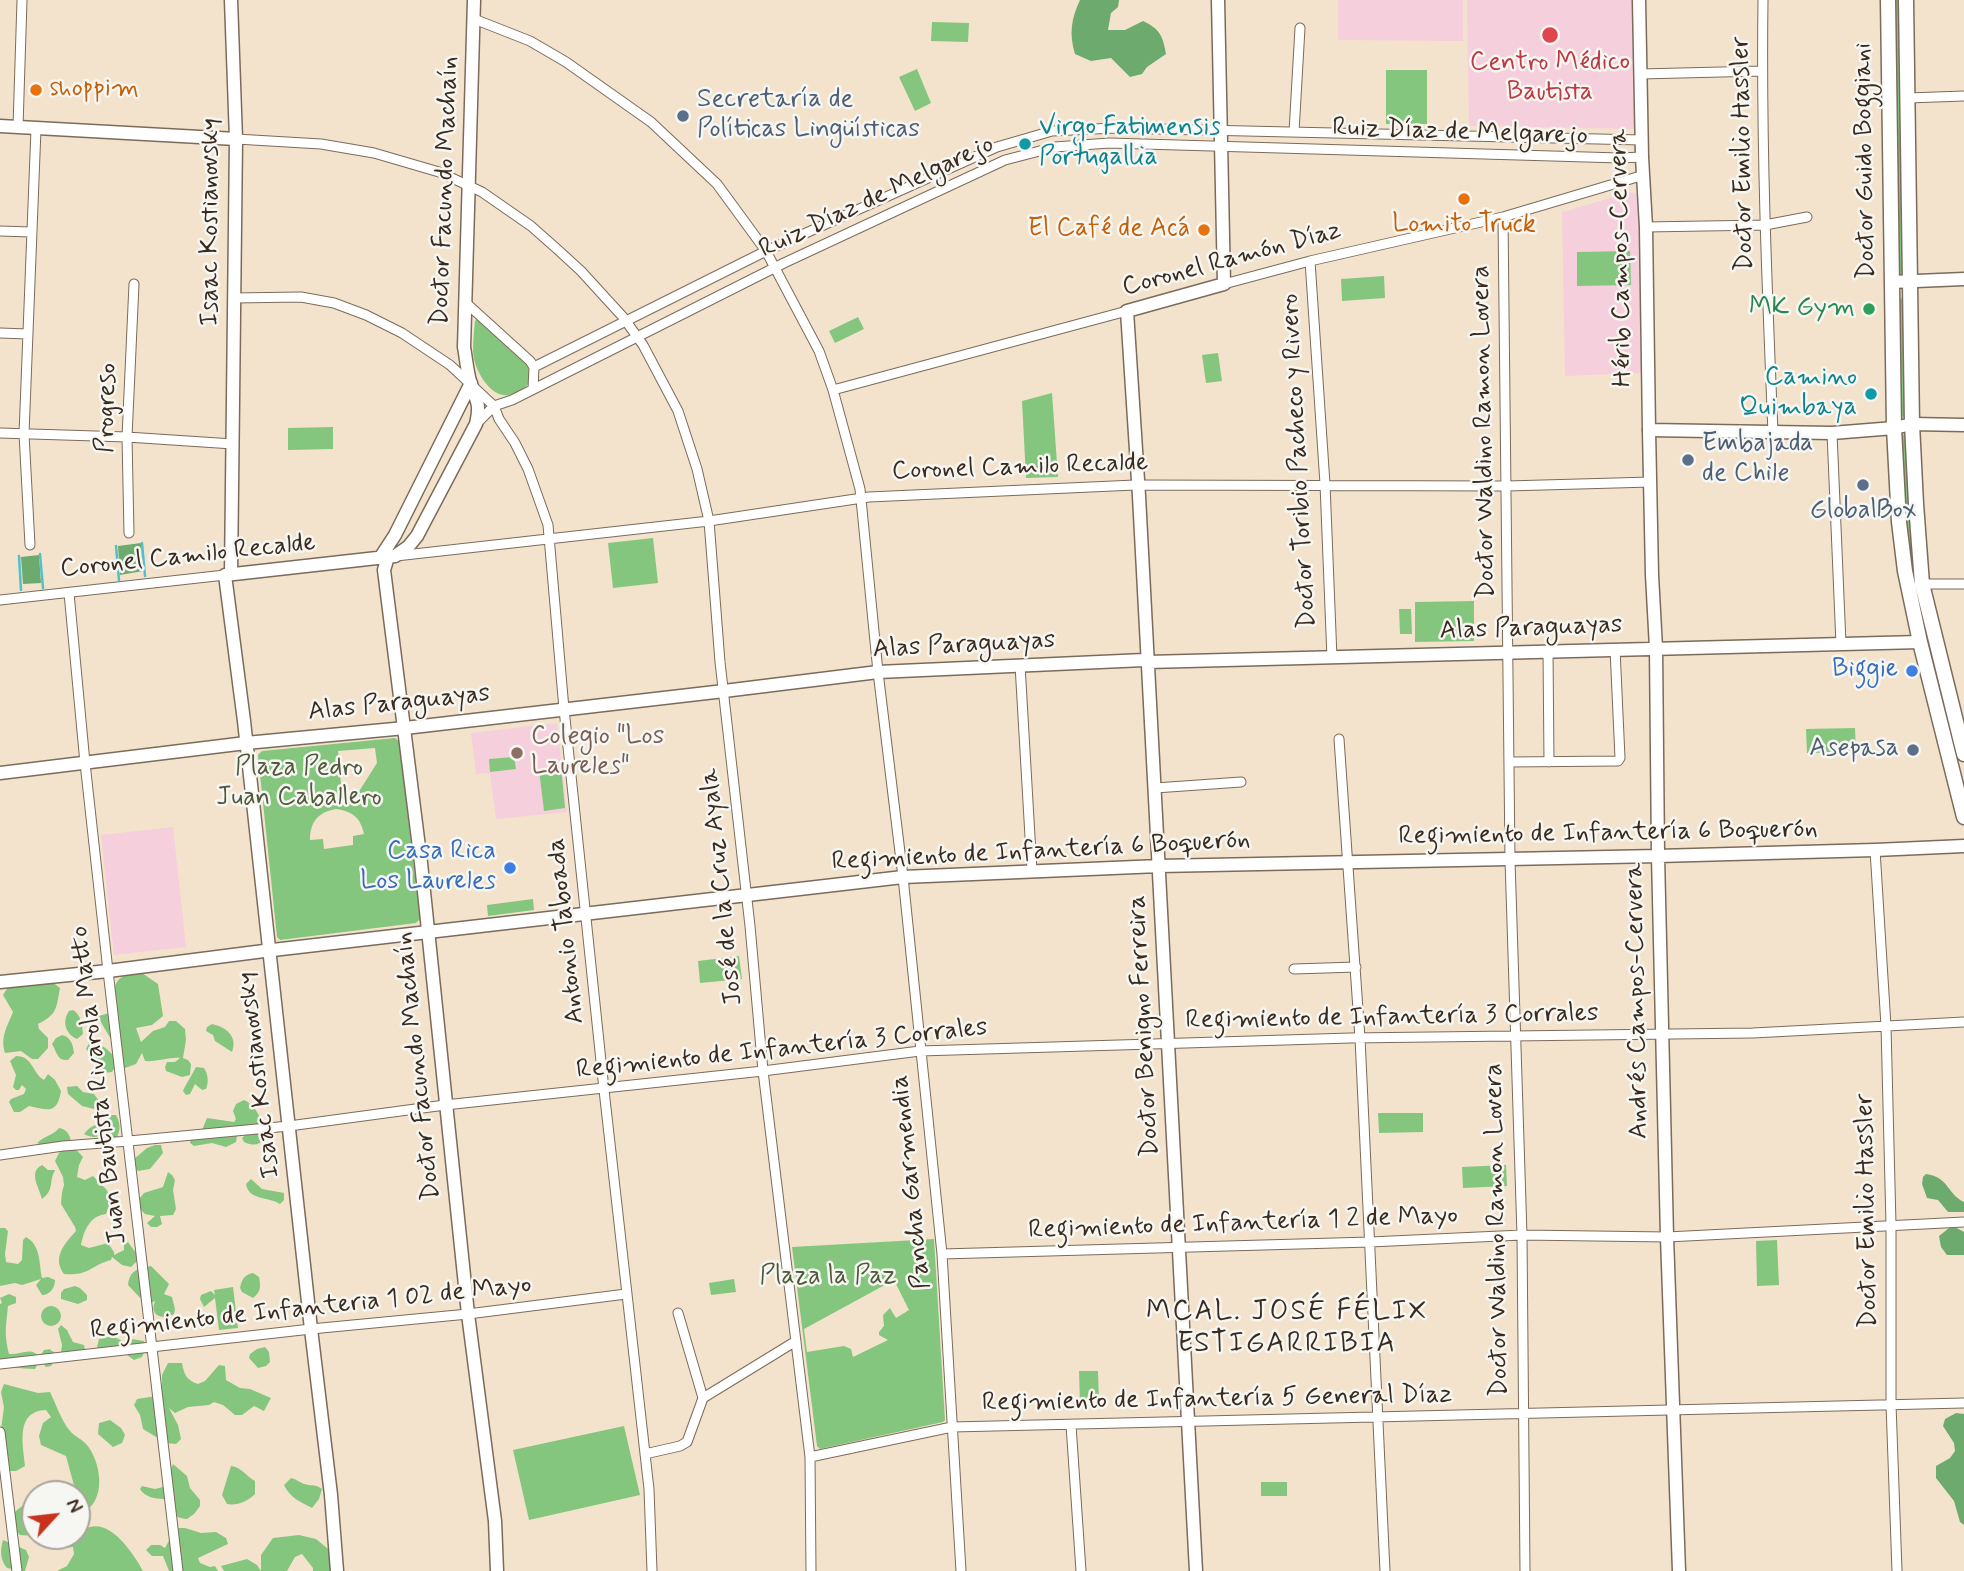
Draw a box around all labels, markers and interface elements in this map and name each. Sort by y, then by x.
marker: Centro Médico Bautista [1540,25,1560,45]
street label: Doctor Emilio Hassler [1726,36,1762,272]
street label: Doctor Guido Boggiani [1848,42,1884,280]
place label: Centro Médico Bautista [1470,48,1630,110]
street label: Doctor Facundo Machaín [426,56,466,326]
place label: shoppim [50,74,139,106]
marker: shoppim [28,82,44,98]
place label: Secretaría de Políticas Lingüísticas [697,85,920,146]
marker: Secretaría de Políticas Lingüísticas [675,108,691,124]
place label: Virgo Fatimensis Portugallia [1039,113,1221,174]
street label: Ruiz Díaz de Melgarejo [1332,113,1588,153]
street label: Isaac Kostianovsky [196,118,228,326]
street label: Hérib Campos-Cervera [1604,129,1640,387]
street label: Ruiz Díaz de Melgarejo [755,130,999,266]
marker: Virgo Fatimensis Portugallia [1017,136,1033,152]
marker: Lomito Truck [1456,191,1472,207]
place label: Lomito Truck [1392,210,1536,242]
place label: El Café de Acá [1028,214,1190,246]
street label: Coronel Ramón Díaz [1119,216,1345,304]
marker: El Café de Acá [1196,222,1212,238]
street label: Doctor Waldino Ramon Lovera [1466,265,1504,599]
street label: Doctor Toribio Pacheco y Rivero [1276,293,1324,629]
place label: MK Gym [1749,293,1855,325]
marker: MK Gym [1861,301,1877,317]
street label: Progreso [91,362,125,454]
place label: Camino Quimbaya [1739,363,1857,424]
marker: Camino Quimbaya [1863,386,1879,402]
place label: Embajada de Chile [1702,429,1813,490]
street label: Coronel Camilo Recalde [891,448,1149,488]
marker: Embajada de Chile [1680,452,1696,468]
marker: GlobalBox [1855,477,1871,493]
place label: GlobalBox [1810,496,1916,528]
street label: Coronel Camilo Recalde [59,528,317,586]
street label: Alas Paraguayas [1439,610,1623,648]
street label: Alas Paraguayas [872,626,1056,666]
place label: Biggie [1832,655,1898,687]
marker: Biggie [1904,663,1920,679]
street label: Alas Paraguayas [306,679,492,729]
place label: Colegio "Los Laureles" [531,722,664,784]
place label: Asepasa [1809,734,1899,766]
marker: Asepasa [1905,742,1921,758]
marker: Colegio "Los Laureles" [509,745,525,761]
park label: Plaza Pedro Juan Caballero [216,753,382,814]
street label: José de la Cruz Ayala [695,767,751,1007]
street label: Regimiento de Infantería 6 Boquerón [1398,815,1818,853]
street label: Regimiento de Infantería 6 Boquerón [831,825,1251,879]
place label: Casa Rica Los Laureles [360,837,496,898]
street label: Antonio Taboada [542,837,592,1025]
marker: Casa Rica Los Laureles [502,860,518,876]
street label: Andrés Campos-Cervera [1620,863,1656,1139]
street label: Doctor Benigno Ferreira [1123,894,1167,1158]
street label: Juan Bautista Rivarola Matto [65,924,135,1246]
street label: Doctor Facundo Machaín [389,930,449,1202]
street label: Isaac Kostianovsky [232,970,288,1180]
street label: Regimiento de Infantería 3 Corrales [1185,999,1599,1037]
street label: Regimiento de Infantería 3 Corrales [575,1013,989,1087]
street label: Doctor Waldino Ramon Lovera [1479,1063,1517,1397]
street label: Pancha Garmendia [885,1073,939,1291]
street label: Doctor Emilio Hassler [1850,1093,1886,1329]
street label: Regimiento de Infantería 1 2 de Mayo [1028,1201,1458,1247]
park label: Plaza la Paz [759,1262,897,1294]
street label: Regimiento de Infanteria 1 02 de Mayo [89,1270,533,1348]
district label: MCAL. JOSÉ FÉLIX ESTIGARRIBIA [1149,1296,1425,1362]
street label: Regimiento de Infantería 5 General Díaz [982,1380,1452,1420]
north arrow [21,1480,91,1550]
text: N [59,1495,87,1517]

